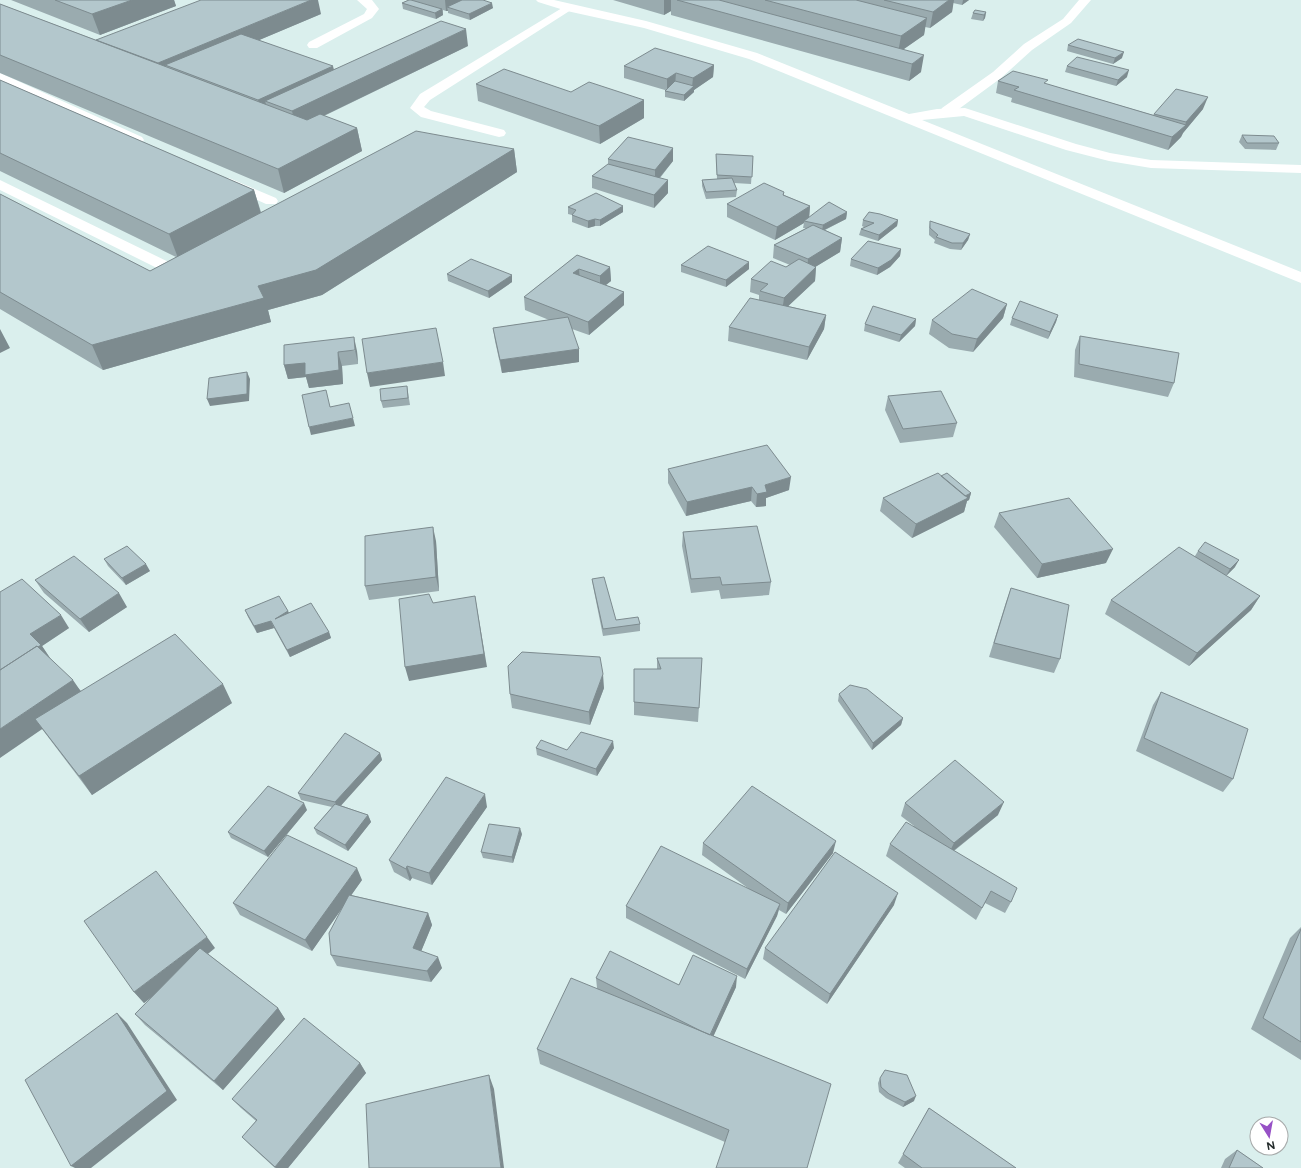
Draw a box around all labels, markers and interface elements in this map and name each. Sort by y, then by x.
north arrow [1249,1116,1289,1156]
text: N [1265,1138,1276,1153]

